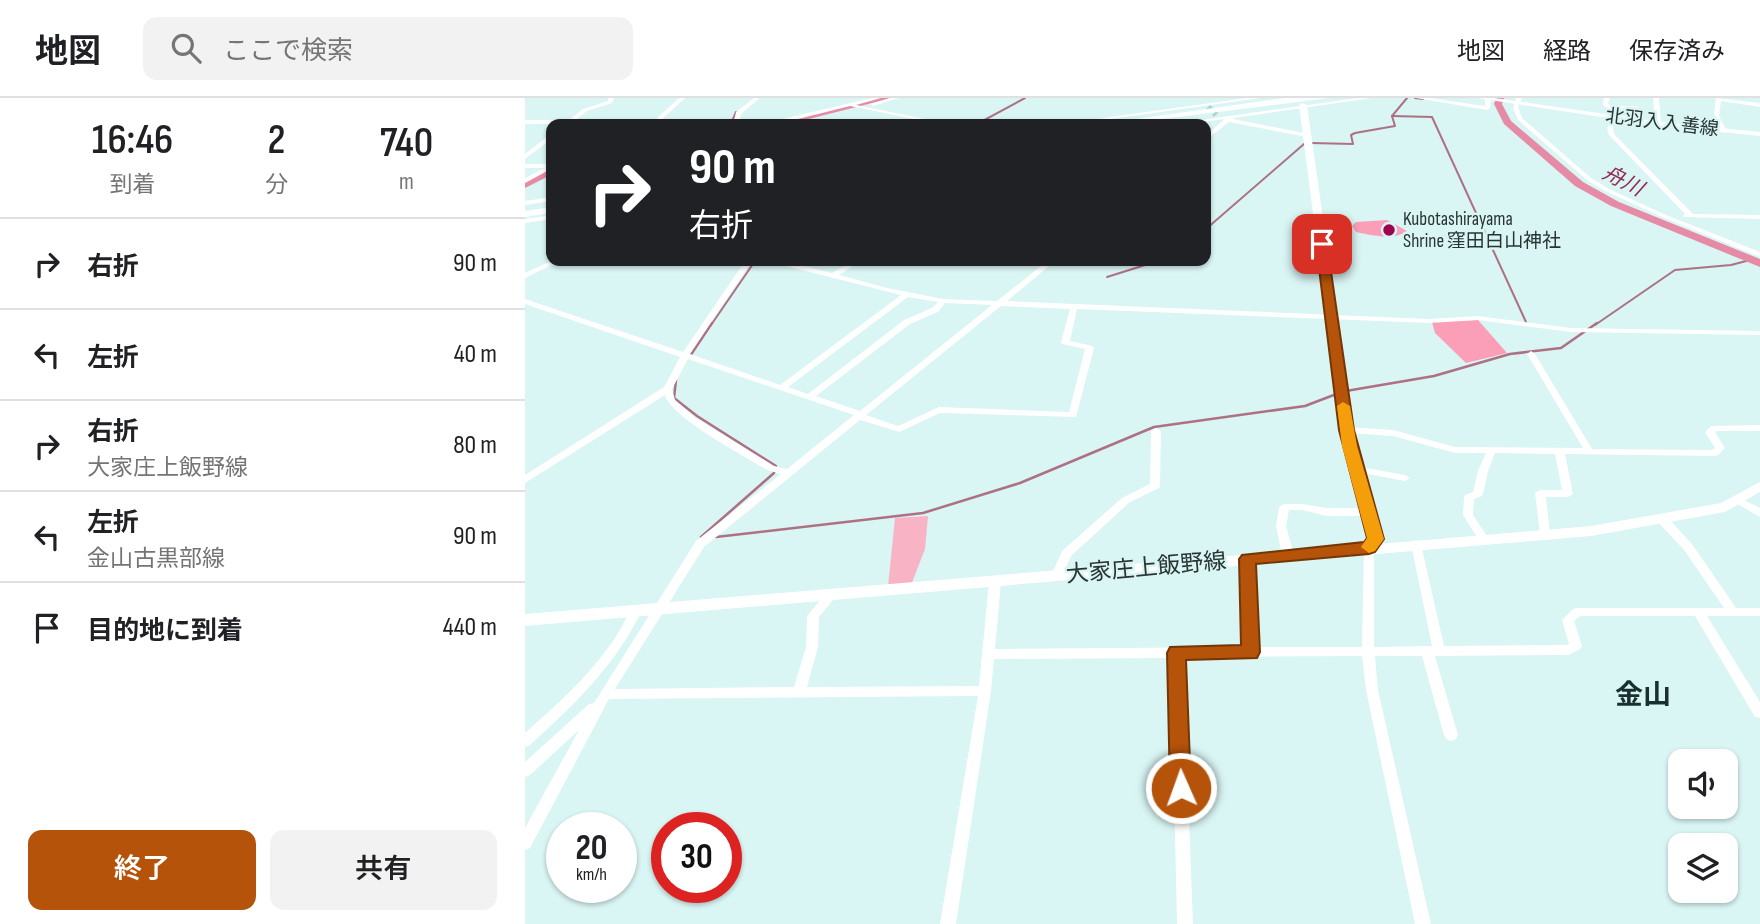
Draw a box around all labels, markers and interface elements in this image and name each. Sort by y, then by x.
search box [143,17,633,80]
icon: search [167,29,205,67]
text: 地図 [35,32,101,72]
text: ここで検索 [223,36,353,67]
text: 地図 [1457,37,1505,66]
text: 経路 [1543,37,1591,66]
text: 保存済み [1629,37,1725,66]
street label: 北羽入入善線 [1604,105,1720,141]
text: 16:46 [92,115,173,166]
text: 2 [268,115,285,166]
text: 740 [380,118,433,169]
text: 90 m [689,139,776,198]
icon: right [574,147,665,238]
water label: 舟川 [1599,160,1649,203]
text: m [399,168,414,196]
text: 到着 [110,171,156,199]
text: 分 [265,171,288,199]
text: 右折 [689,207,753,246]
place label: Kubotashirayama Shrine 窪田白山神社 [1403,208,1561,253]
pin [1292,214,1352,274]
marker: Kubotashirayama Shrine 窪田白山神社 [1381,222,1397,238]
icon: arrive [1303,225,1341,263]
icon: right [28,245,66,283]
text: 90 m [453,248,497,279]
text: 右折 [87,252,139,283]
icon: left [28,336,66,374]
text: 40 m [454,339,497,370]
text: 左折 [87,343,139,374]
text: 右折 [87,417,139,448]
icon: right [28,427,66,465]
text: 80 m [453,430,497,461]
text: 大家庄上飯野線 [87,454,248,482]
text: 左折 [87,508,139,539]
icon: left [28,518,66,556]
text: 90 m [453,521,497,552]
text: 金山古黒部線 [87,545,225,573]
street label: 大家庄上飯野線 [1065,547,1227,589]
icon: arrive [28,609,66,647]
text: 440 m [443,612,497,643]
text: 目的地に到着 [87,616,243,647]
district label: 金山 [1615,679,1671,712]
map controls [1668,749,1738,903]
button: sound [1668,749,1738,819]
position arrow [1144,751,1218,825]
speed limit sign: 30 [651,812,742,903]
text: 20 [576,827,608,870]
button: 終了 [28,830,256,910]
button: 共有 [270,830,497,910]
button: layers [1668,833,1738,903]
text: km/h [576,864,607,885]

